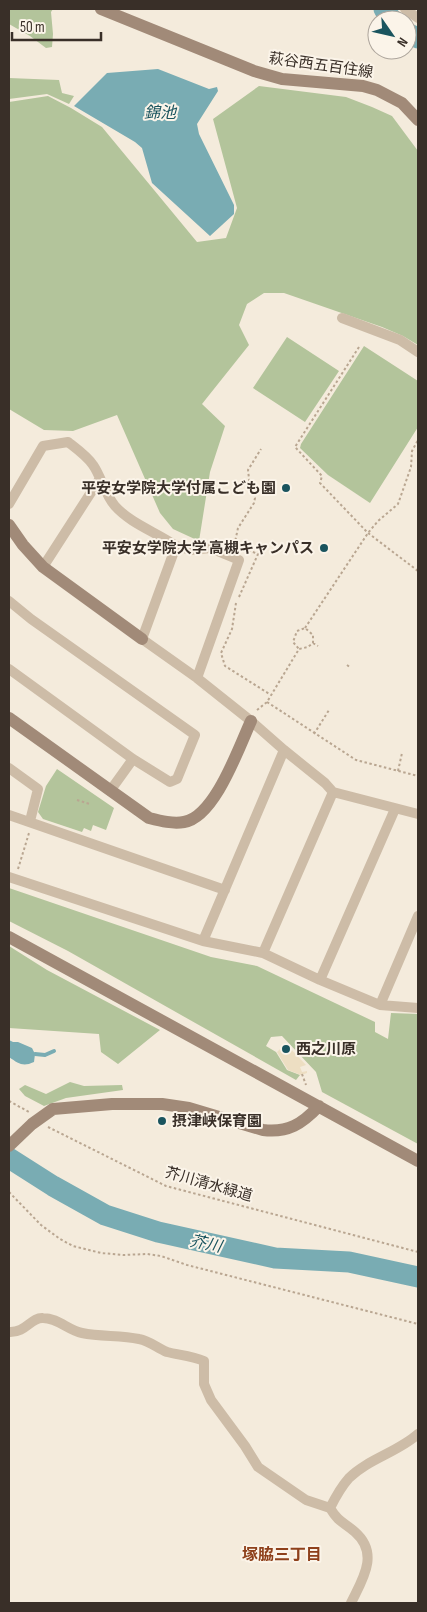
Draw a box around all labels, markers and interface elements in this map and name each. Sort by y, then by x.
scale bar [12,10,101,42]
north arrow [367,10,417,60]
text: 50 m [20,18,45,37]
text: N [393,34,412,50]
street label: 萩谷西五百住線 [268,49,374,82]
water label: 錦池 [144,104,178,123]
place label: 平安女学院大学付属こども園 [81,479,276,498]
marker: 平安女学院大学付属こども園 [280,482,292,494]
place label: 平安女学院大学 高槻キャンパス [102,539,314,558]
marker: 平安女学院大学 高槻キャンパス [318,542,330,554]
place label: 西之川原 [296,1040,356,1059]
marker: 西之川原 [280,1043,292,1055]
place label: 摂津峡保育園 [172,1112,262,1131]
marker: 摂津峡保育園 [156,1115,168,1127]
street label: 芥川清水緑道 [163,1163,255,1206]
water label: 芥川 [188,1232,225,1258]
district label: 塚脇三丁目 [242,1546,322,1565]

